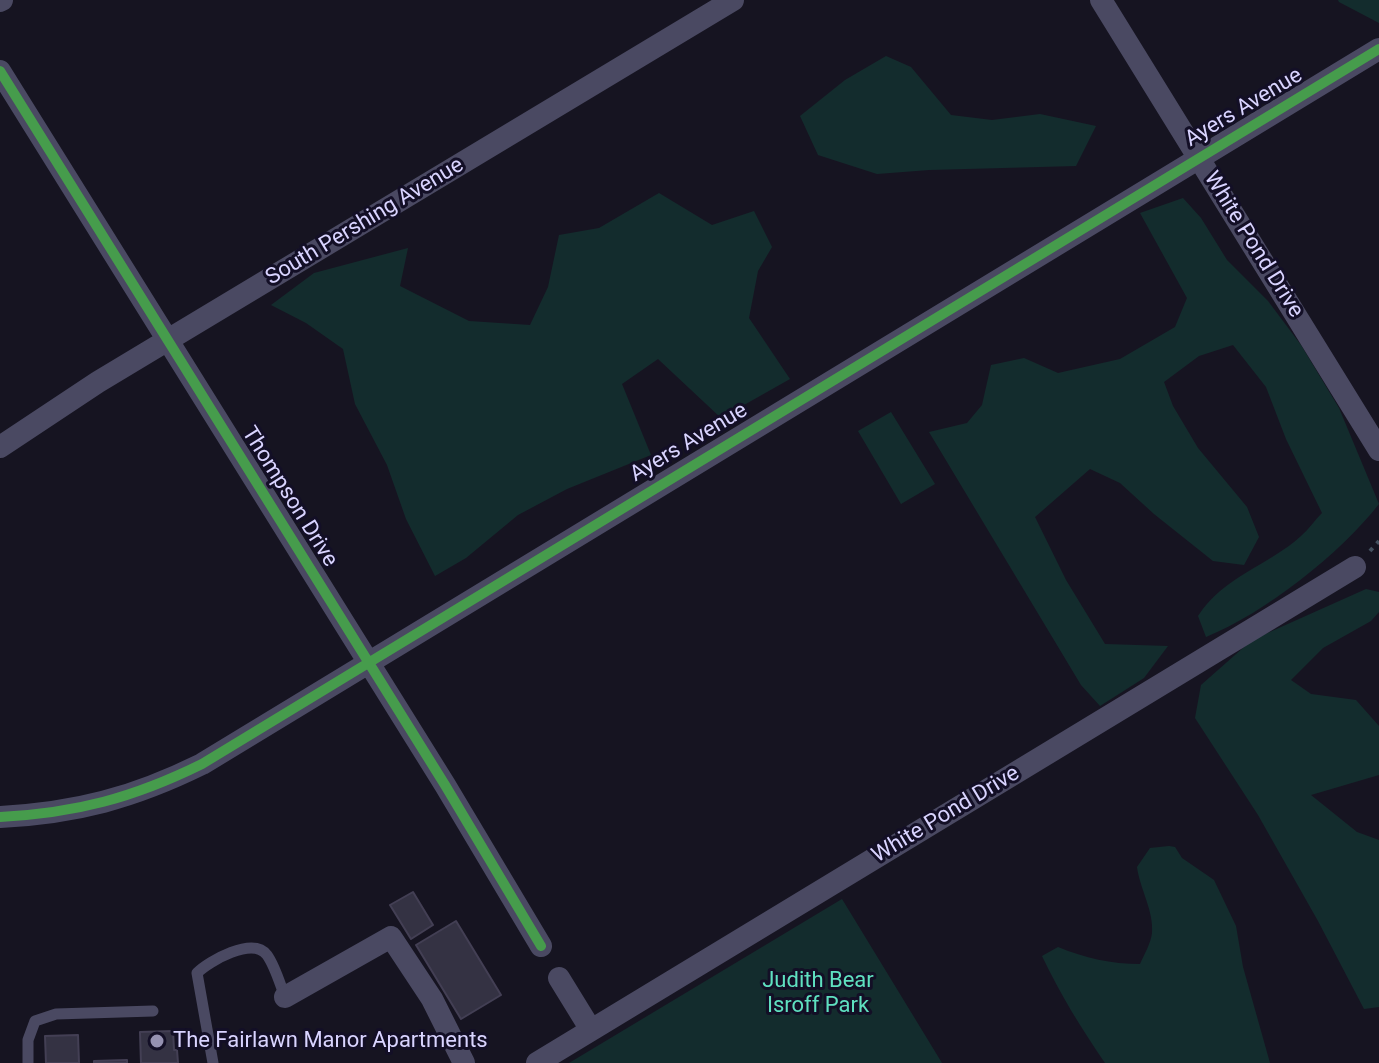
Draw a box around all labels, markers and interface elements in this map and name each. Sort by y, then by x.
street label: Ayers Avenue [1181,63,1307,153]
street label: South Pershing Avenue [261,152,469,292]
street label: White Pond Drive [1198,167,1308,323]
street label: Ayers Avenue [626,398,752,488]
street label: Thompson Drive [235,422,343,572]
street label: White Pond Drive [868,761,1024,869]
park label: Judith Bear Isroff Park [762,968,874,1020]
place label: The Fairlawn Manor Apartments [173,1028,488,1054]
marker: The Fairlawn Manor Apartments [148,1032,166,1050]

